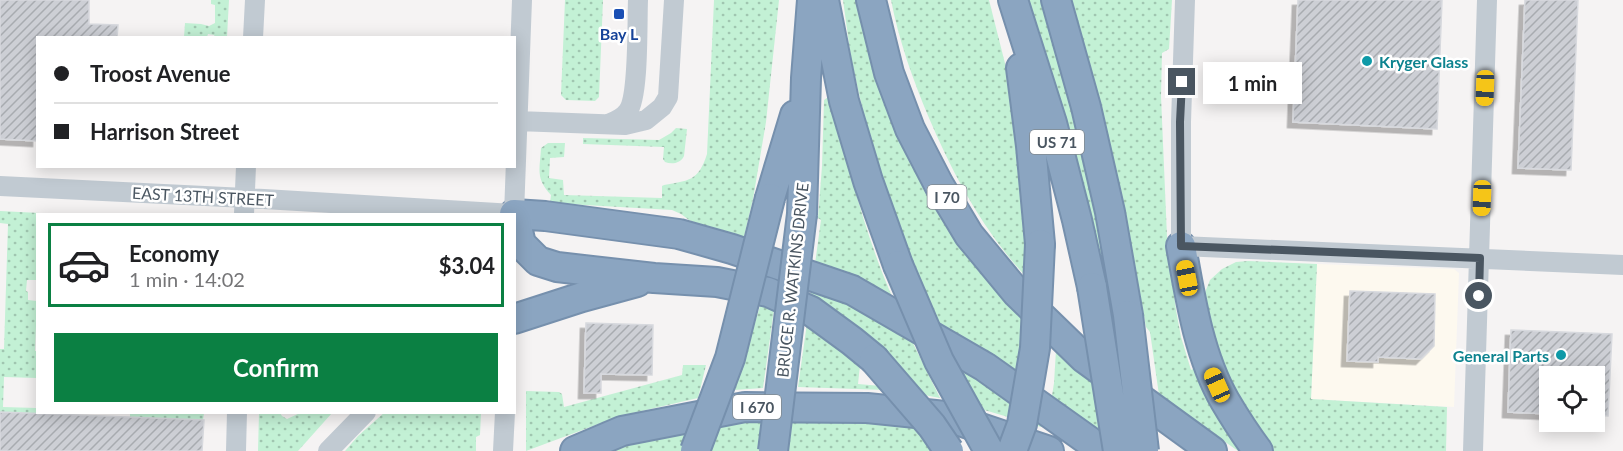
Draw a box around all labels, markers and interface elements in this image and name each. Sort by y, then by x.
marker: Bay L [612,7,626,21]
place label: Bay L [600,24,639,43]
place label: Kryger Glass [1379,52,1468,71]
marker: Kryger Glass [1360,54,1374,68]
text: Troost Avenue [90,60,231,87]
callout: 1 min [1203,61,1302,103]
route end [1168,68,1195,95]
car [1475,70,1495,106]
text: 1 min [1228,71,1277,95]
text: Harrison Street [90,118,239,145]
road number: US 71 [1030,130,1084,154]
car [1472,180,1492,216]
street label: BRUCE R. WATKINS DRIVE [772,182,812,378]
street label: EAST 13TH STREET [131,183,275,209]
road number: I 70 [928,185,966,209]
icon: car [57,238,111,292]
text: Economy [129,240,219,267]
text: $3.04 [439,252,495,279]
car [1175,259,1199,297]
text: 1 min · 14:02 [129,267,245,291]
route start [1465,282,1492,309]
button: Confirm [54,333,498,402]
place label: General Parts [1453,346,1549,365]
marker: General Parts [1554,348,1568,362]
car [1201,365,1233,405]
map controls [1539,366,1605,432]
button: locate [1539,366,1605,432]
road number: I 670 [733,395,781,419]

